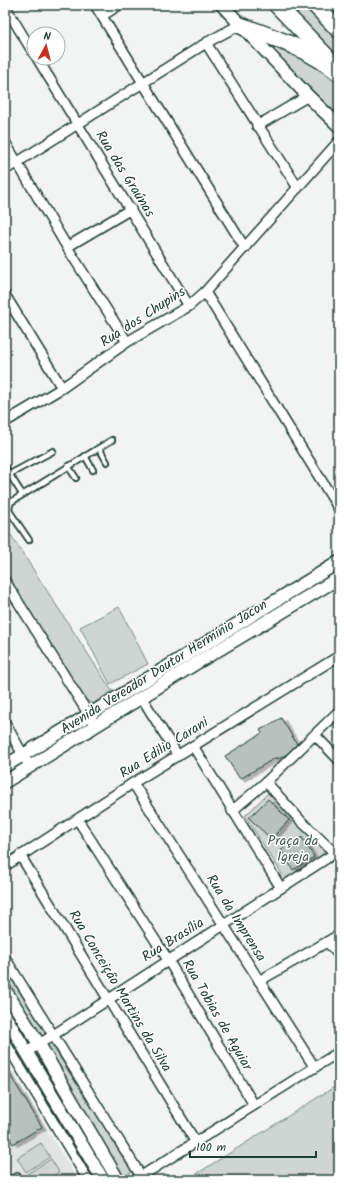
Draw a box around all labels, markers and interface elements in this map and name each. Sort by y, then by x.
north arrow [26,26,66,66]
text: N [43,28,52,46]
street label: Rua das Graúnas [90,126,160,222]
street label: Rua dos Chupins [96,281,190,353]
street label: Avenida Vereador Doutor Hermínio Jacon [56,594,272,740]
street label: Rua Edilio Carani [115,711,213,784]
park label: Praça da Igreja [268,830,318,868]
street label: Rua da Imprensa [200,870,272,966]
street label: Rua Conceição Martins da Silva [63,906,177,1076]
street label: Rua Brasília [138,912,208,968]
street label: Rua Tobias de Aguiar [176,955,258,1076]
scale bar [190,1133,316,1159]
text: 100 m [196,1138,227,1157]

